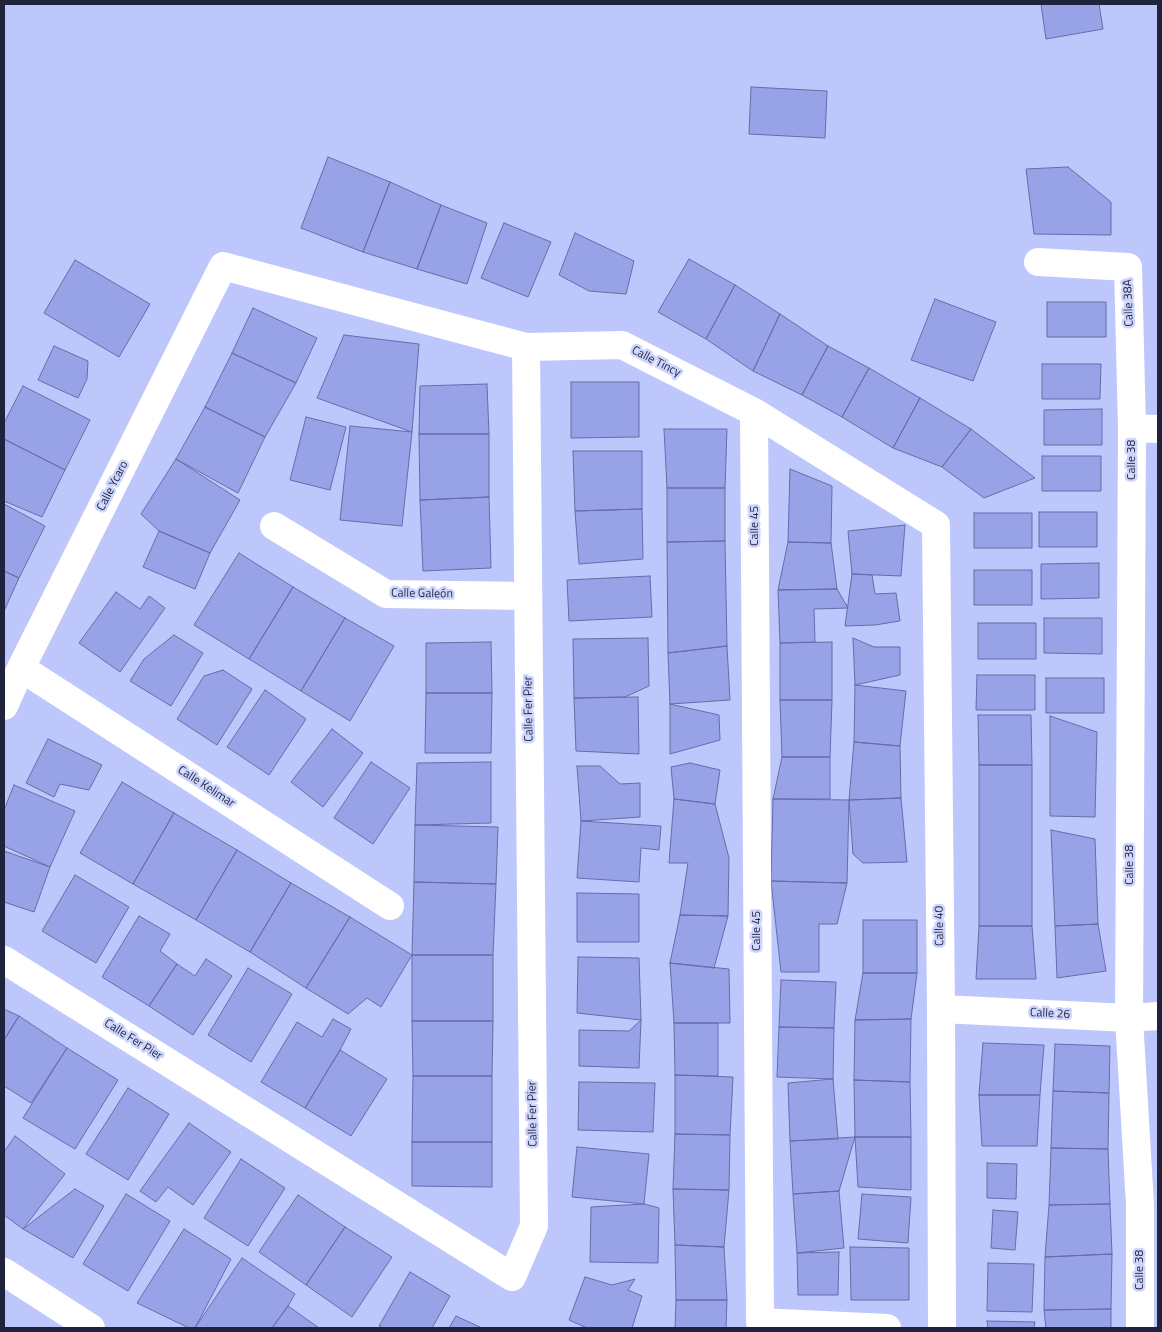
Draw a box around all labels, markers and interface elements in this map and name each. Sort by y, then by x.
street label: Calle 38A [1121,279,1137,327]
street label: Calle Tincy [629,344,683,380]
street label: Calle 38 [1125,440,1139,480]
street label: Calle Ycaro [94,459,132,513]
street label: Calle 45 [748,506,762,546]
street label: Calle Galeón [391,586,453,602]
street label: Calle Fer Pier [521,676,537,742]
street label: Calle Kelimar [175,763,237,811]
street label: Calle 38 [1123,845,1137,885]
street label: Calle 40 [932,906,948,946]
street label: Calle 45 [750,911,764,951]
street label: Calle 26 [1030,1006,1070,1022]
street label: Calle Fer Pier [101,1016,165,1064]
street label: Calle Fer Pier [525,1081,541,1147]
street label: Calle 38 [1133,1250,1147,1290]

